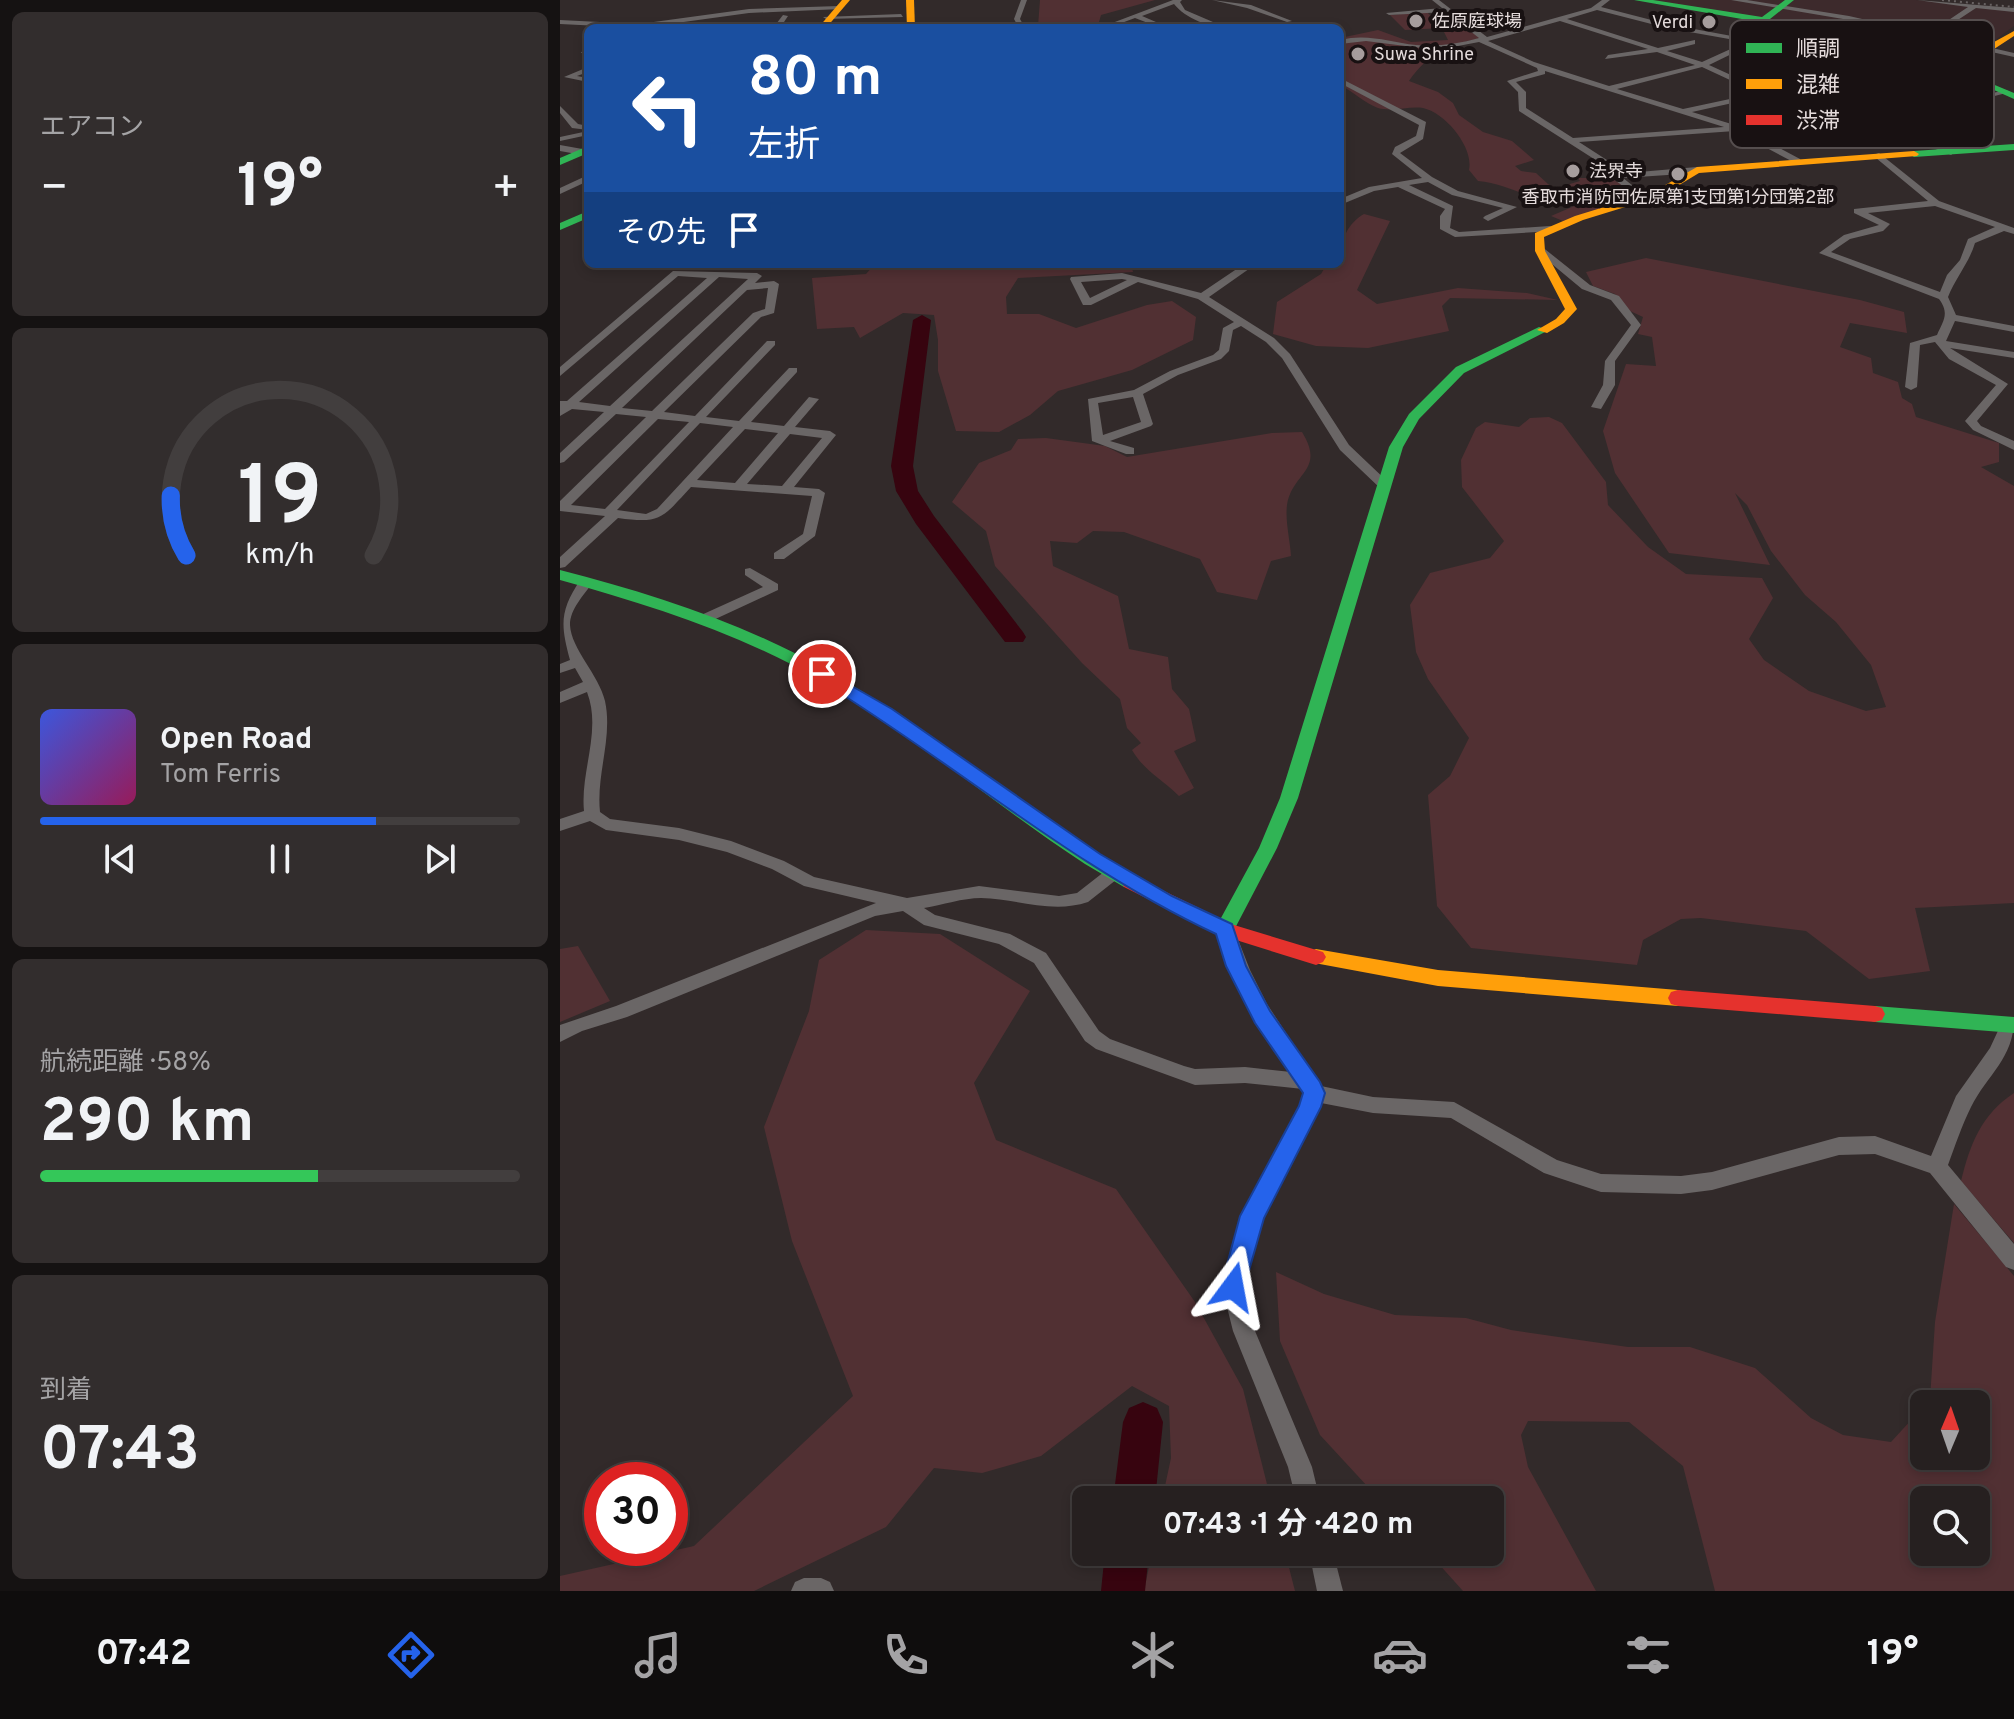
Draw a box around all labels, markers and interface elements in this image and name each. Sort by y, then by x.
place label: 佐原庭球場 [1432,11,1522,34]
marker: 佐原庭球場 [1407,12,1425,30]
place label: Verdi [1652,12,1693,35]
marker: Verdi [1700,13,1718,31]
legend [1730,20,1994,148]
text: 順調 [1796,37,1840,64]
place label: Suwa Shrine [1374,44,1474,67]
text: 80 m [748,45,882,115]
marker: Suwa Shrine [1349,45,1367,63]
icon: left [616,56,720,160]
text: 混雑 [1796,73,1840,100]
text: 渋滞 [1796,109,1840,136]
text: エアコン [40,112,144,145]
text: 左折 [748,124,820,170]
text: 19° [237,152,323,228]
place label: 法界寺 [1589,161,1643,184]
text: − [40,162,68,218]
text: + [492,162,520,218]
marker: 法界寺 [1564,162,1582,180]
marker: 香取市消防団佐原第1支団第1分団第2部 [1669,165,1687,183]
place label: 香取市消防団佐原第1支団第1分団第2部 [1522,187,1834,210]
icon: arrive [722,208,766,252]
text: その先 [616,216,706,253]
text: 19 [238,448,322,553]
text: km/h [245,538,315,574]
pin [788,640,856,708]
icon: arrive [800,652,844,696]
text: Open Road [160,722,312,759]
text: Tom Ferris [160,759,281,792]
icon: previous [98,837,142,881]
icon: pause [258,837,302,881]
icon: next [418,837,462,881]
text: 航続距離 · 58% [40,1047,211,1080]
text: 290 km [40,1087,254,1163]
position arrow [1191,1245,1275,1329]
text: 到着 [40,1375,92,1408]
north arrow [1910,1390,1990,1470]
map controls [1910,1390,1990,1566]
text: 07:43 [40,1415,200,1491]
speed limit sign: 30 [584,1462,688,1566]
button: search [1910,1486,1990,1566]
text: 07:43 · 1 分 · 420 m [1163,1507,1413,1544]
icon: directions [383,1627,439,1683]
icon: music [630,1627,686,1683]
icon: phone [878,1627,934,1683]
icon: climate [1125,1627,1181,1683]
icon: car [1372,1627,1428,1683]
icon: filters [1620,1627,1676,1683]
text: 07:42 [96,1632,192,1678]
text: 19° [1867,1632,1918,1678]

